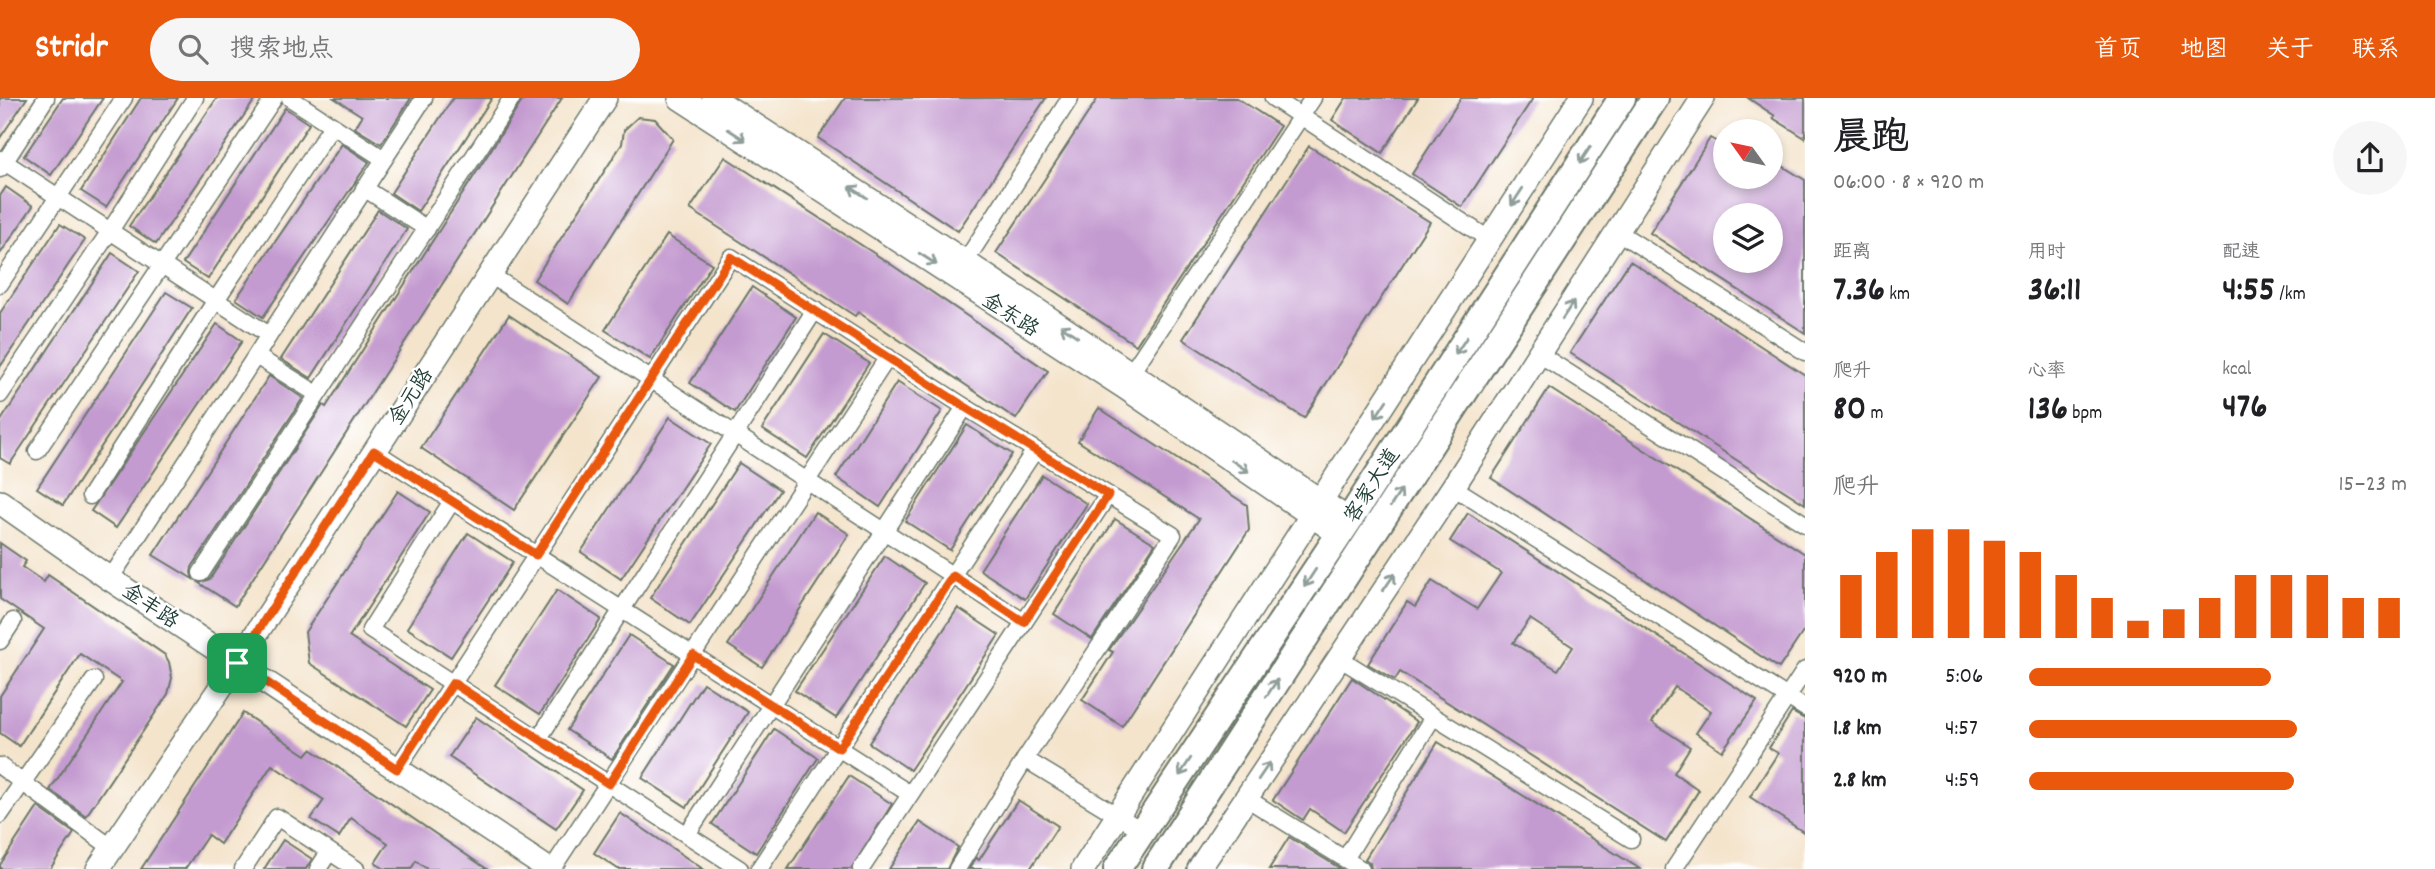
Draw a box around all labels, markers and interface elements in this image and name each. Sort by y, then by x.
search box [150,18,640,81]
text: Stridr [35,26,108,73]
icon: search [174,30,212,68]
text: 搜索地点 [230,32,334,69]
text: 首页 [2094,34,2142,68]
text: 地图 [2180,34,2228,68]
text: 关于 [2266,34,2314,68]
text: 联系 [2352,34,2400,68]
text: 晨跑 [1833,113,1909,168]
north arrow [1713,119,1783,189]
map controls [1713,119,1783,273]
button: share [2333,121,2407,195]
one-way arrow [727,128,746,143]
one-way arrow [1578,145,1592,165]
text: 06:00 · 8 × 920 m [1833,167,1984,200]
one-way arrow [849,185,869,199]
one-way arrow [1510,186,1524,206]
button: layers [1713,203,1783,273]
text: 距离 [1833,240,1871,267]
text: 用时 [2028,240,2066,267]
text: 配速 [2222,240,2260,267]
one-way arrow [917,253,937,267]
text: 7.36 [1833,267,1885,317]
text: 36:11 [2028,267,2082,317]
text: 4:55 [2222,267,2275,317]
text: km [1885,282,1910,309]
text: /km [2275,282,2306,309]
street label: 金东路 [975,287,1044,346]
one-way arrow [1561,300,1575,320]
one-way arrow [1060,324,1079,338]
one-way arrow [1454,336,1469,355]
text: kcal [2222,357,2251,384]
text: 爬升 [1833,359,1871,386]
text: 心率 [2028,359,2066,386]
street label: 金元路 [383,363,442,432]
text: 476 [2222,384,2267,434]
text: 80 [1833,386,1866,436]
text: 136 [2028,386,2068,436]
one-way arrow [1374,399,1389,418]
text: m [1866,401,1884,428]
text: bpm [2068,401,2102,428]
street label: 客家大道 [1338,443,1409,530]
one-way arrow [1230,459,1249,473]
text: 15–23 m [2339,469,2407,502]
text: 爬升 [1833,472,1879,505]
one-way arrow [1389,488,1403,508]
one-way arrow [1303,567,1317,587]
one-way arrow [1382,573,1397,592]
street label: 金丰路 [115,577,184,638]
pin [207,633,267,693]
icon: arrive [218,644,256,682]
text: 920 m [1833,661,1887,694]
text: 5:06 [1945,661,1983,694]
one-way arrow [1265,679,1279,699]
text: 1.8 km [1833,713,1882,746]
text: 4:57 [1945,713,1978,746]
one-way arrow [1177,757,1192,776]
one-way arrow [1257,762,1271,782]
text: 2.8 km [1833,765,1887,798]
text: 4:59 [1945,765,1980,798]

